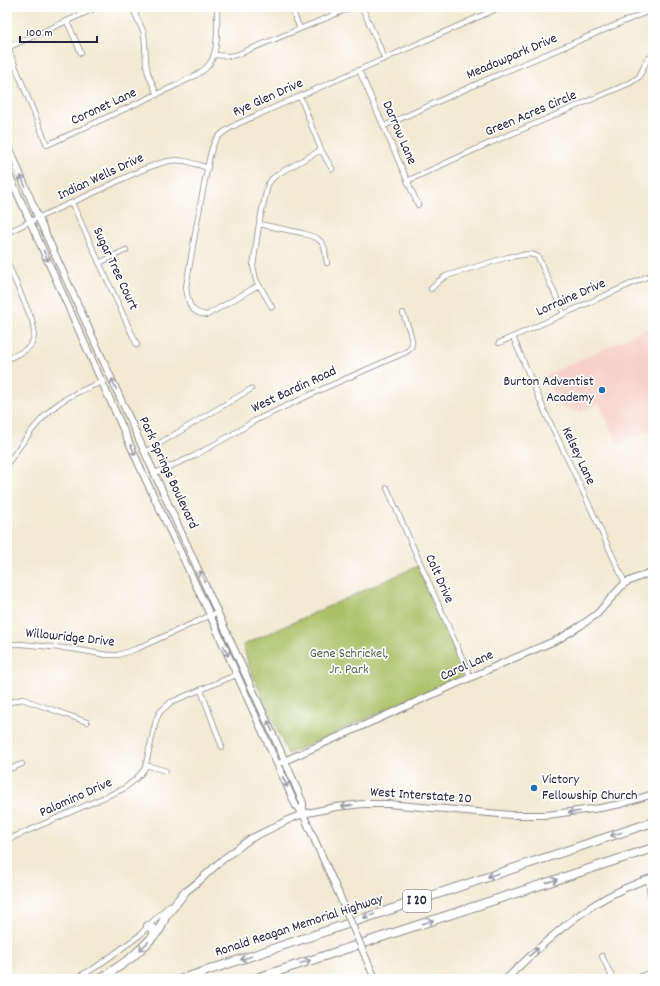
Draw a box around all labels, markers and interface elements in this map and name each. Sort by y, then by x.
scale bar [20,18,97,44]
text: 100 m [26,25,53,42]
street label: Meadowpark Drive [463,29,561,85]
street label: Rye Glen Drive [230,74,306,122]
street label: Coronet Lane [68,83,140,131]
street label: Green Acres Circle [482,86,580,142]
street label: Darrow Lane [377,98,421,168]
street label: Indian Wells Drive [55,148,147,206]
one-way arrow [19,176,27,188]
street label: Sugar Tree Court [87,224,143,314]
one-way arrow [43,250,50,262]
street label: Lorraine Drive [533,274,609,322]
street label: West Bardin Road [248,362,340,418]
place label: Burton Adventist Academy [504,372,594,408]
one-way arrow [110,378,117,390]
marker: Burton Adventist Academy [597,385,607,395]
street label: Park Springs Boulevard [133,414,203,532]
street label: Kelsey Lane [556,424,600,488]
one-way arrow [130,443,137,455]
street label: Colt Drive [419,551,459,607]
one-way arrow [198,571,205,583]
street label: Willowridge Drive [25,623,115,653]
one-way arrow [223,644,230,656]
park label: Gene Schrickel, Jr. Park [310,644,388,680]
street label: Carol Lane [437,645,497,687]
one-way arrow [266,720,273,732]
place label: Victory Fellowship Church [542,770,637,806]
street label: Palomino Drive [37,773,115,823]
one-way arrow [282,776,289,788]
street label: West Interstate 20 [370,782,472,810]
marker: Victory Fellowship Church [529,783,539,793]
one-way arrow [341,802,354,809]
one-way arrow [568,808,581,815]
one-way arrow [610,831,622,839]
one-way arrow [487,872,499,880]
one-way arrow [545,877,557,885]
street label: Ronald Reagan Memorial Highway [212,889,386,963]
road number: I 20 [403,890,431,912]
one-way arrow [364,913,376,921]
one-way arrow [422,918,435,925]
one-way arrow [139,942,149,951]
one-way arrow [529,948,539,957]
one-way arrow [240,954,252,962]
one-way arrow [298,958,310,966]

